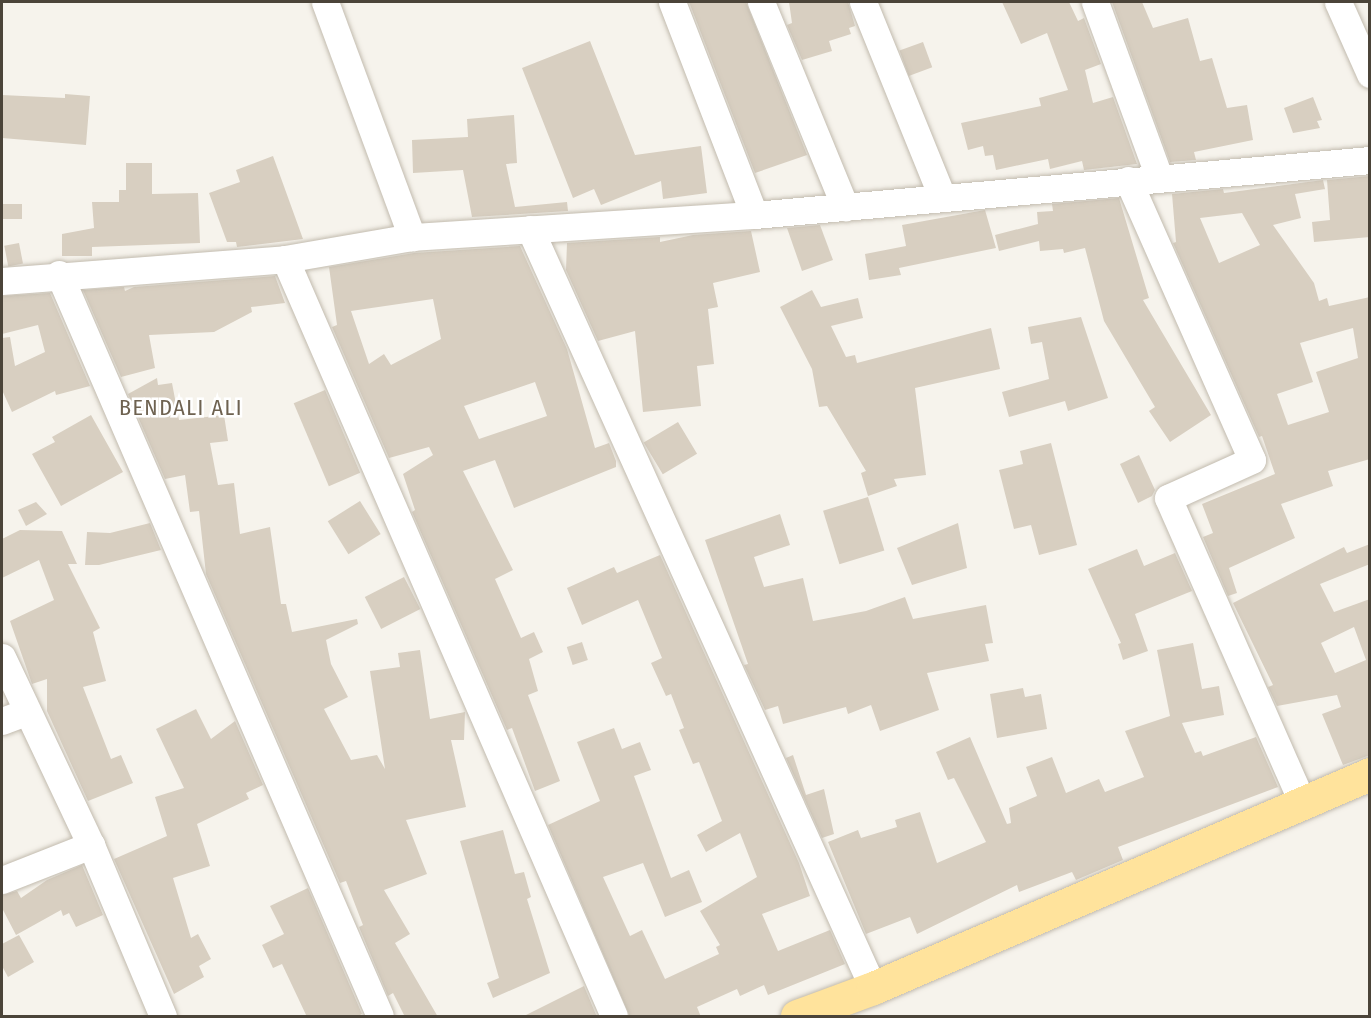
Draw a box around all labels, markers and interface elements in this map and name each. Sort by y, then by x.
district label: BENDALI ALI [119,395,243,421]

